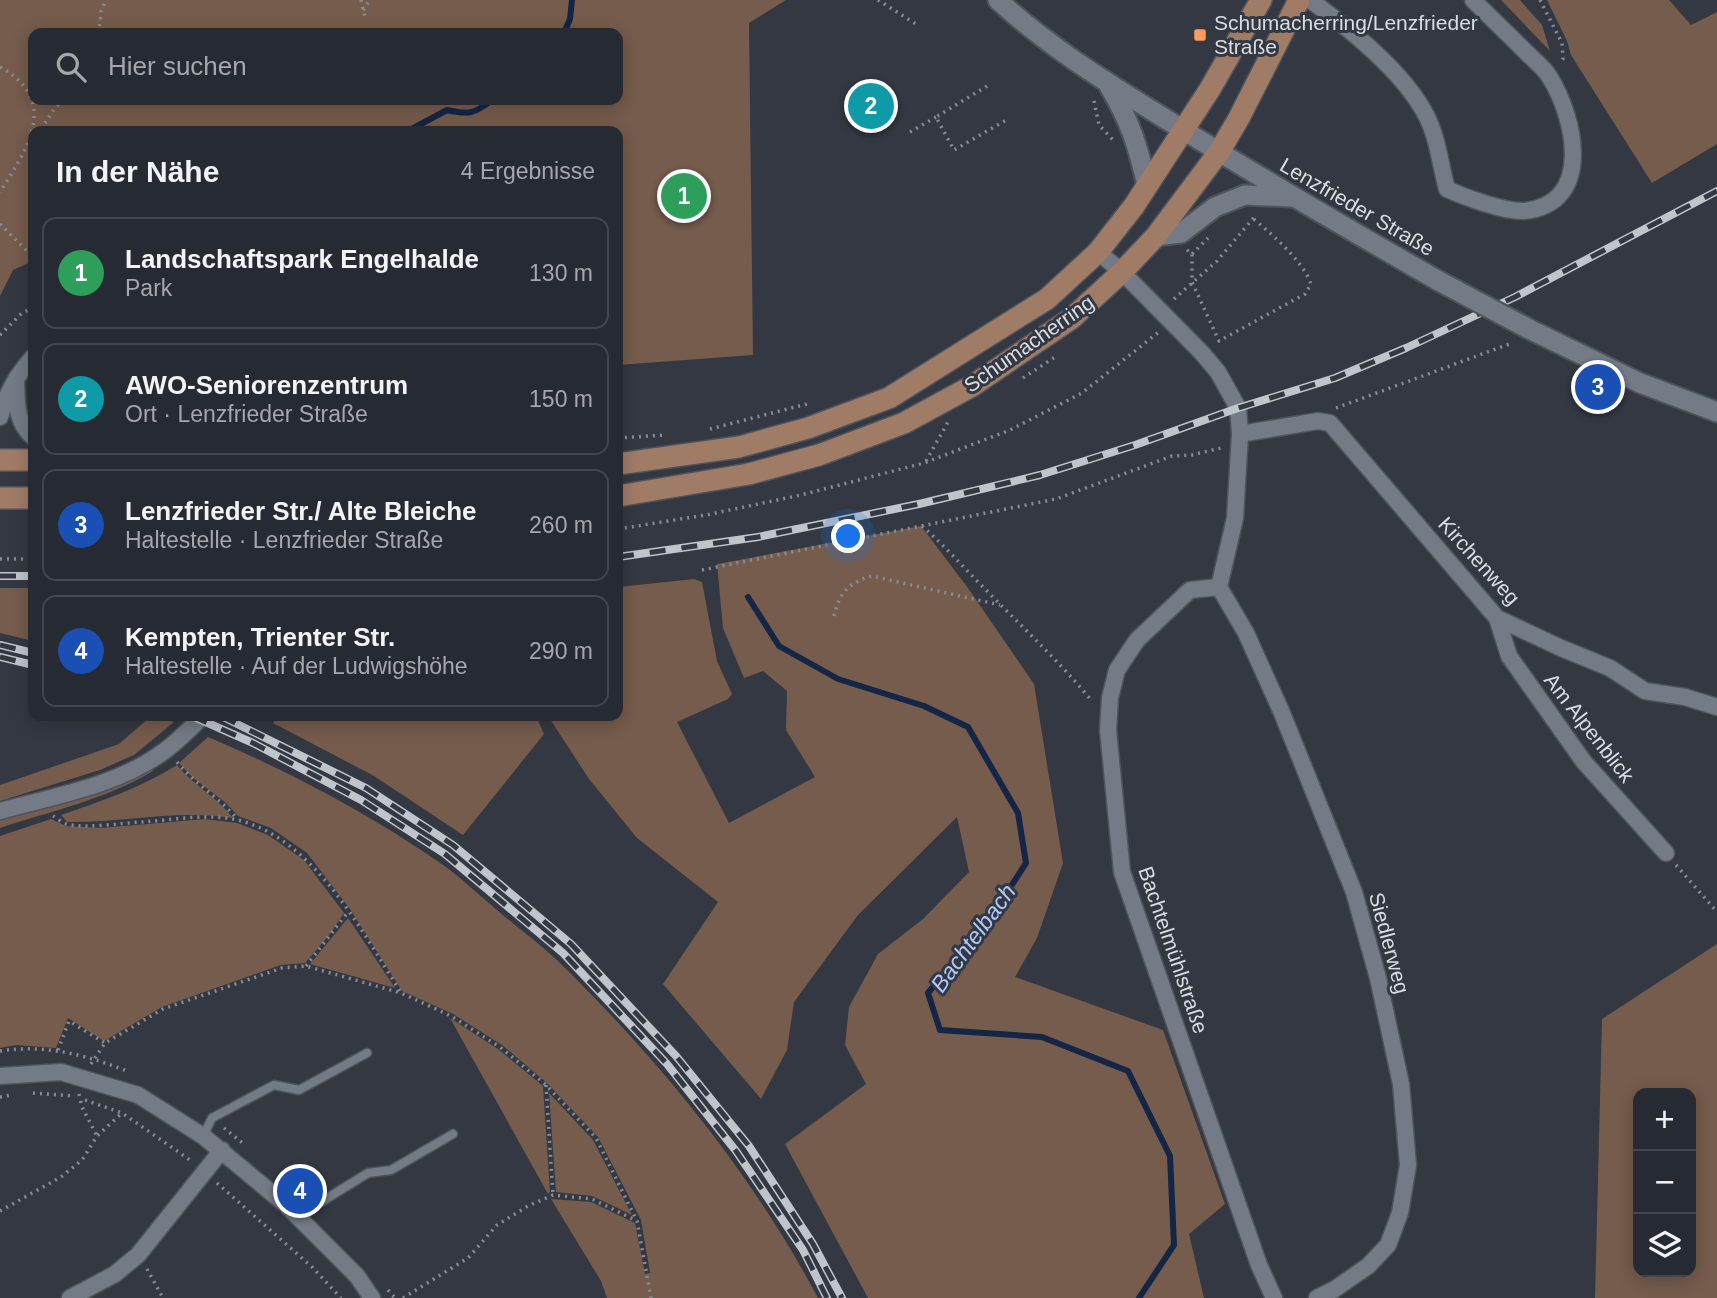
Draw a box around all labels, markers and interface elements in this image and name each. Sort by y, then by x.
place label: Schumacherring/Lenzfrieder Straße [1214,11,1478,58]
marker: Schumacherring/Lenzfrieder Straße [1192,27,1208,43]
search box [28,28,623,105]
icon: search [52,48,90,86]
text: Hier suchen [108,51,247,81]
pin: 2 [848,80,894,132]
street label: Lenzfrieder Straße [1276,153,1438,260]
text: In der Nähe [56,155,219,188]
text: 4 Ergebnisse [461,158,595,184]
pin: 1 [661,170,707,222]
text: Landschaftspark Engelhalde [125,244,479,274]
text: 1 [75,260,87,286]
text: 130 m [529,260,593,286]
text: Park [125,275,172,301]
street label: Schumacherring [959,290,1098,397]
pin: 3 [1575,361,1621,413]
text: AWO-Seniorenzentrum [125,370,408,400]
text: 2 [75,386,87,412]
text: 150 m [529,386,593,412]
text: Ort · Lenzfrieder Straße [125,401,368,427]
text: Lenzfrieder Str./ Alte Bleiche [125,496,477,526]
text: 3 [75,512,87,538]
text: 260 m [529,512,593,538]
street label: Kirchenweg [1434,512,1525,609]
your location [831,519,865,553]
text: Haltestelle · Lenzfrieder Straße [125,527,443,553]
text: Kempten, Trienter Str. [125,622,395,652]
text: 4 [75,638,87,664]
text: 290 m [529,638,593,664]
text: Haltestelle · Auf der Ludwigshöhe [125,653,468,679]
street label: Am Alpenblick [1540,669,1639,787]
street label: Bachtelmühlstraße [1134,863,1213,1036]
water label: Bachtelbach [925,879,1021,997]
street label: Siedlerweg [1365,890,1414,996]
map controls [1633,1088,1696,1277]
button: + [1633,1088,1696,1151]
button: − [1633,1151,1696,1214]
pin: 4 [277,1165,323,1217]
button: layers [1633,1214,1696,1277]

